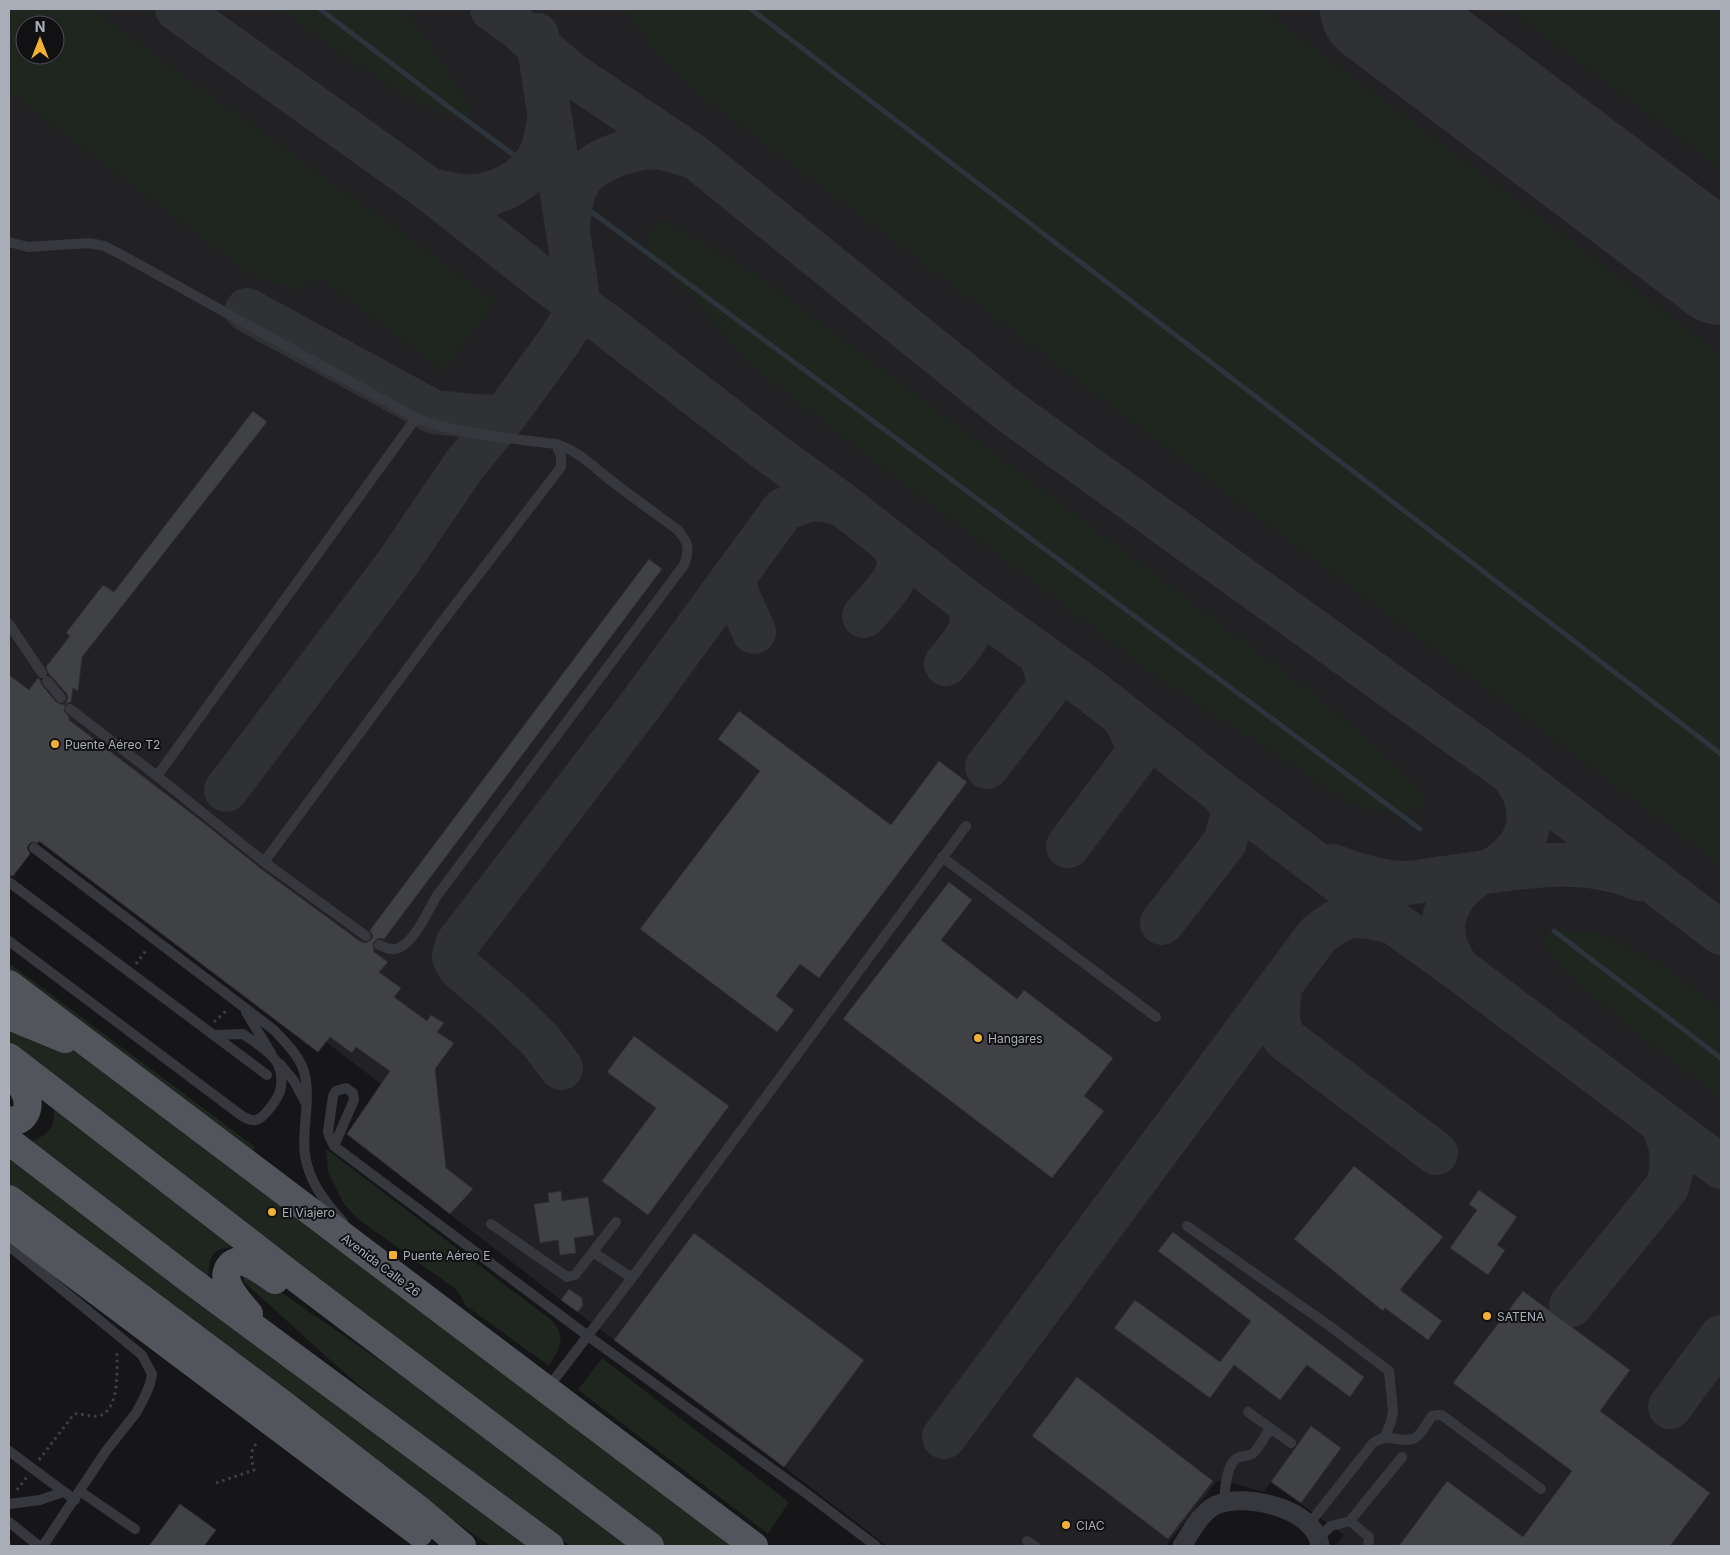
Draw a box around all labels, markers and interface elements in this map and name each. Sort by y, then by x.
north arrow [15,15,65,65]
text: N [35,18,45,35]
place label: Puente Aéreo T2 [65,737,160,752]
marker: Puente Aéreo T2 [49,738,61,750]
place label: Hangares [988,1031,1043,1046]
marker: Hangares [972,1032,984,1044]
place label: El Viajero [282,1205,335,1220]
marker: El Viajero [266,1206,278,1218]
street label: Avenida Calle 26 [339,1230,423,1300]
place label: Puente Aéreo E [403,1248,490,1263]
marker: Puente Aéreo E [387,1249,399,1261]
place label: SATENA [1497,1309,1544,1324]
marker: SATENA [1481,1310,1493,1322]
place label: CIAC [1076,1518,1105,1533]
marker: CIAC [1060,1519,1072,1531]

